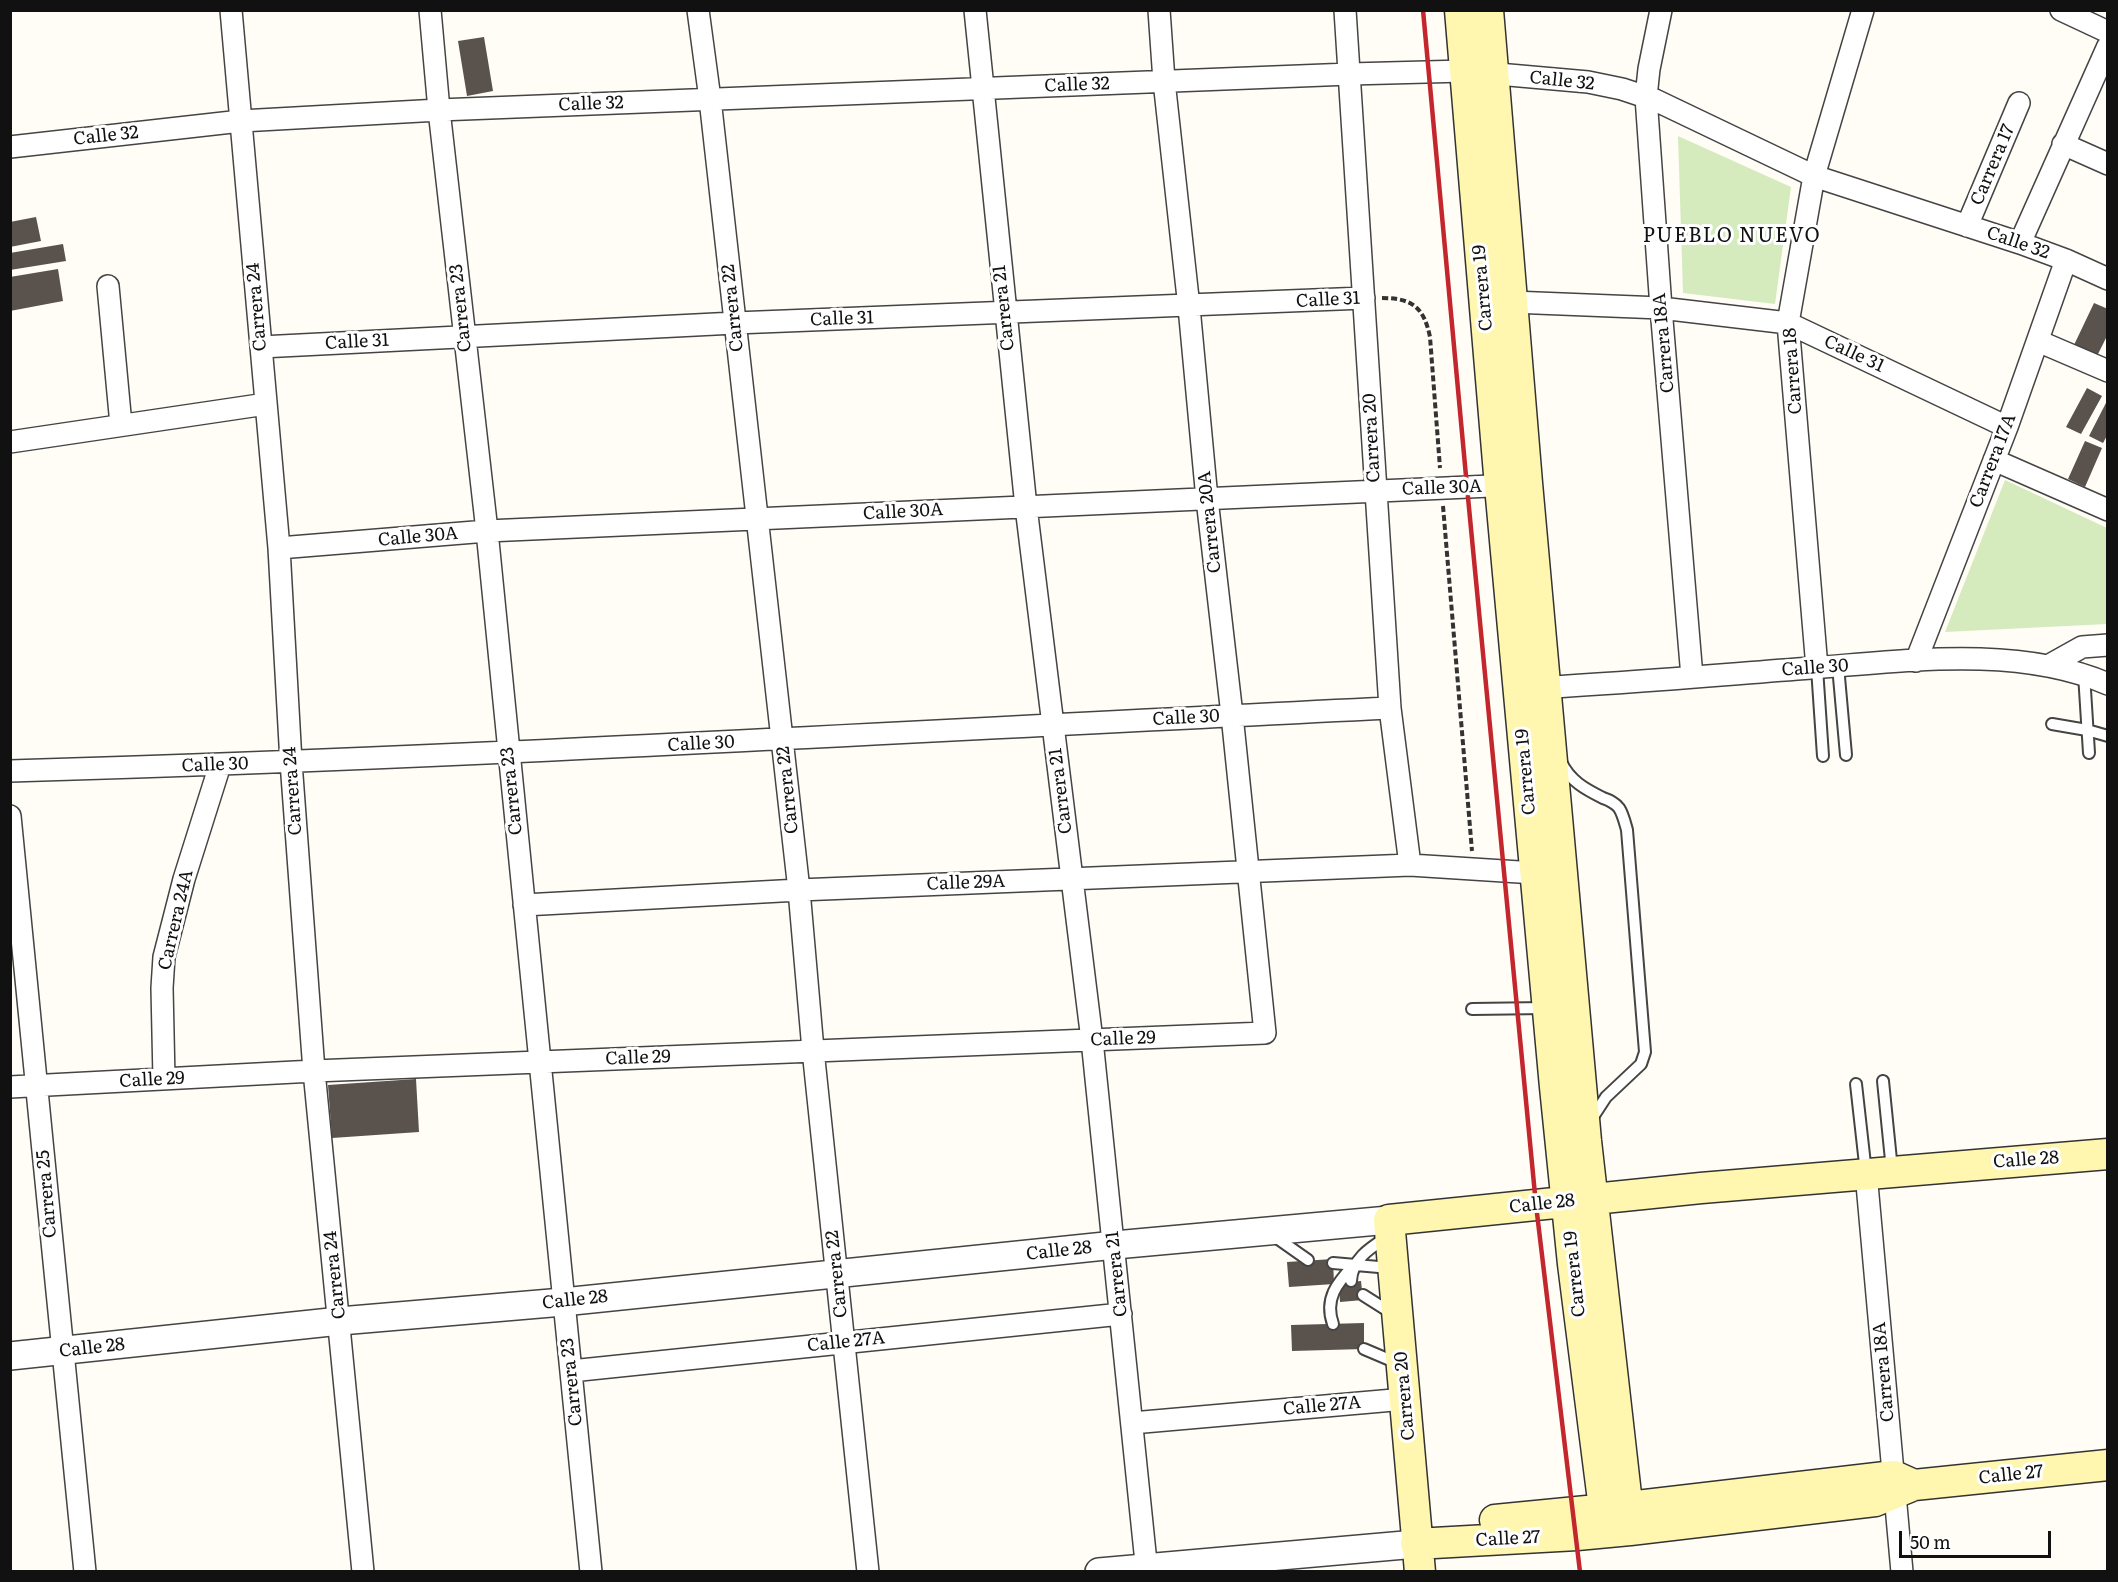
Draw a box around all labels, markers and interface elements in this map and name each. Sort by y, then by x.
street label: Calle 32 [1528,67,1596,95]
street label: Calle 32 [1044,73,1110,97]
street label: Calle 32 [558,92,624,116]
street label: Carrera 17 [1966,121,2020,209]
street label: Calle 32 [72,122,140,150]
street label: Calle 32 [1984,222,2052,264]
district label: PUEBLO NUEVO [1643,224,1821,248]
street label: Carrera 19 [1468,244,1498,332]
street label: Carrera 24 [242,262,272,352]
street label: Carrera 23 [446,263,476,353]
street label: Carrera 22 [718,263,748,353]
street label: Carrera 21 [989,264,1019,352]
street label: Calle 31 [1295,288,1361,312]
street label: Carrera 18A [1649,292,1679,394]
street label: Calle 31 [810,307,874,331]
street label: Carrera 18 [1779,327,1807,415]
street label: Calle 31 [324,330,390,354]
street label: Calle 31 [1820,331,1888,377]
street label: Carrera 20 [1359,393,1385,483]
street label: Carrera 17A [1965,411,2021,511]
street label: Carrera 20A [1194,470,1226,574]
street label: Calle 30A [1401,476,1483,500]
street label: Calle 30A [862,499,944,525]
street label: Calle 30A [377,523,459,551]
street label: Calle 30 [1781,655,1849,681]
street label: Calle 30 [1152,705,1220,731]
street label: Carrera 19 [1511,728,1541,816]
street label: Calle 30 [667,731,735,757]
street label: Carrera 22 [773,745,803,835]
street label: Carrera 24 [279,746,307,836]
street label: Carrera 23 [497,746,527,836]
street label: Carrera 21 [1045,747,1077,835]
street label: Calle 30 [181,753,249,777]
street label: Carrera 24A [154,868,198,972]
street label: Calle 29A [926,871,1006,895]
street label: Calle 29 [1090,1027,1156,1051]
street label: Calle 29 [605,1046,671,1070]
street label: Calle 29 [119,1068,185,1092]
street label: Calle 28 [1992,1147,2060,1173]
street label: Carrera 25 [32,1149,62,1239]
street label: Calle 28 [1508,1190,1576,1218]
street label: Carrera 22 [822,1229,852,1319]
street label: Carrera 24 [320,1230,350,1320]
street label: Carrera 21 [1102,1230,1132,1318]
street label: Carrera 19 [1560,1230,1590,1318]
street label: Calle 28 [1025,1237,1093,1265]
street label: Calle 28 [541,1286,609,1314]
street label: Carrera 18A [1869,1321,1899,1423]
street label: Calle 27A [806,1327,886,1357]
street label: Calle 28 [58,1334,126,1362]
street label: Carrera 23 [557,1337,587,1427]
street label: Carrera 20 [1390,1351,1420,1441]
street label: Calle 27A [1282,1392,1362,1420]
street label: Calle 27 [1978,1461,2044,1489]
scale bar [1902,1519,2054,1557]
street label: Calle 27 [1475,1527,1541,1551]
text: 50 m [1910,1528,1951,1555]

